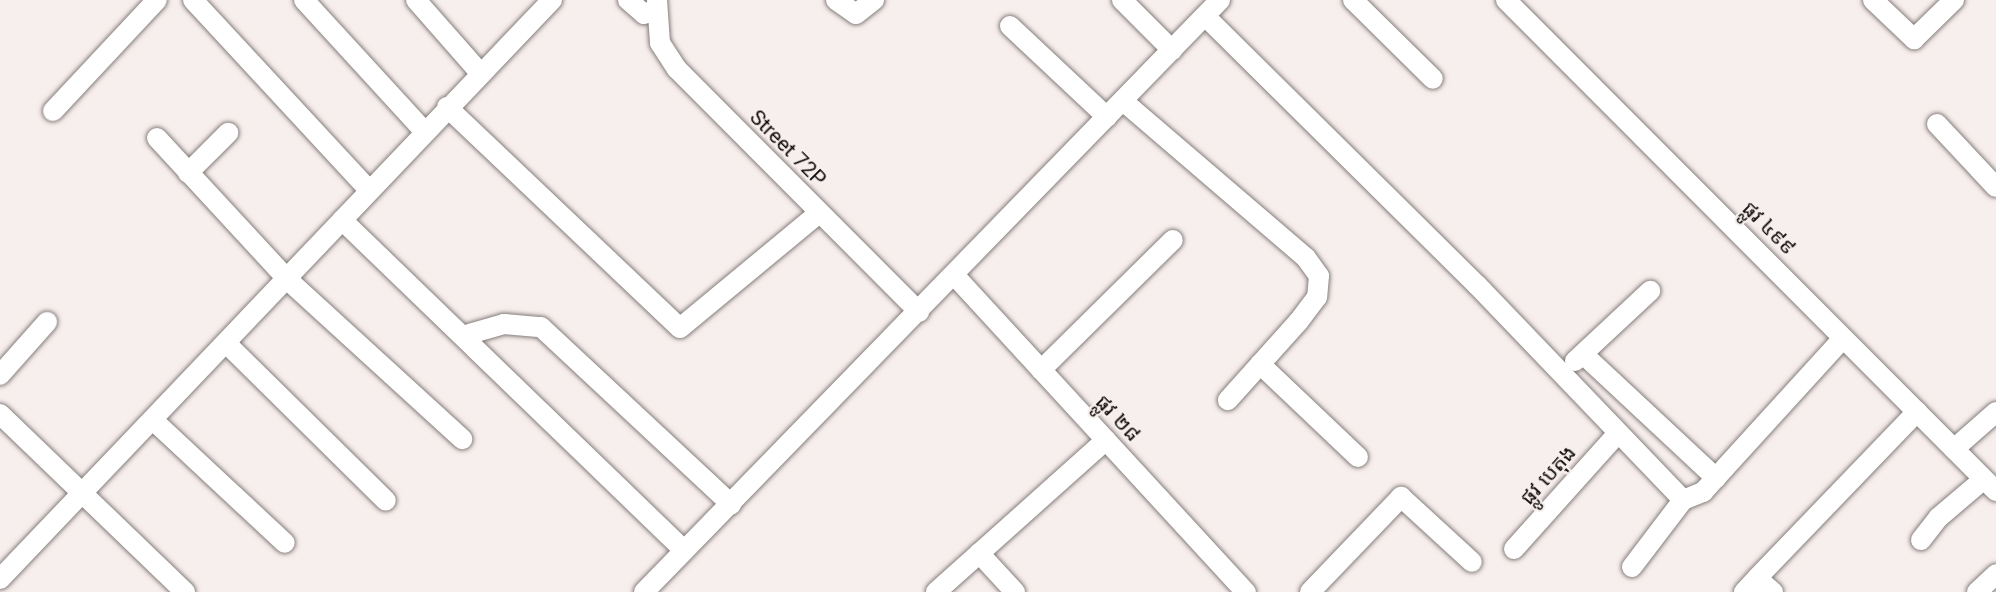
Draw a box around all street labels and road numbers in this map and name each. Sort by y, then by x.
street label: Street 72P [745,105,831,191]
street label: ផ្លូវ ៤៩៩ [1737,196,1801,260]
street label: ផ្លូវ ២៨ [1090,389,1146,447]
street label: ផ្លូវ បេតុង [1515,440,1581,510]

